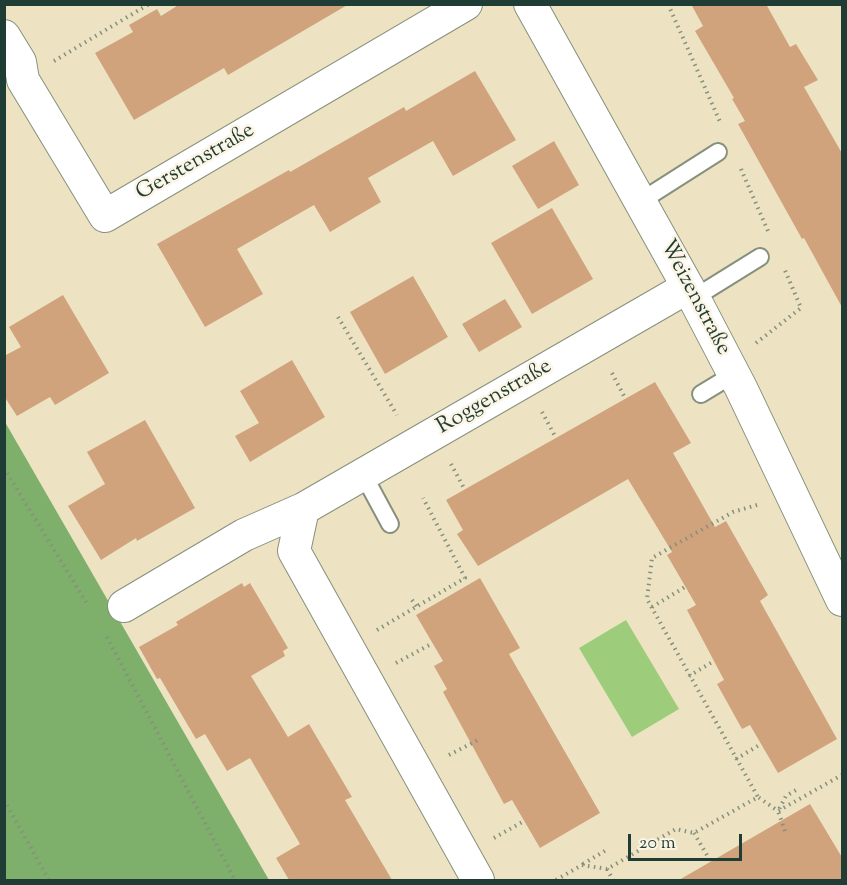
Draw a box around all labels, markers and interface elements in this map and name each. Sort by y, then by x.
street label: Gerstenstraße [132,118,260,208]
street label: Weizenstraße [653,236,735,360]
street label: Roggenstraße [433,355,557,441]
scale bar [631,822,745,860]
text: 20 m [639,831,676,857]

